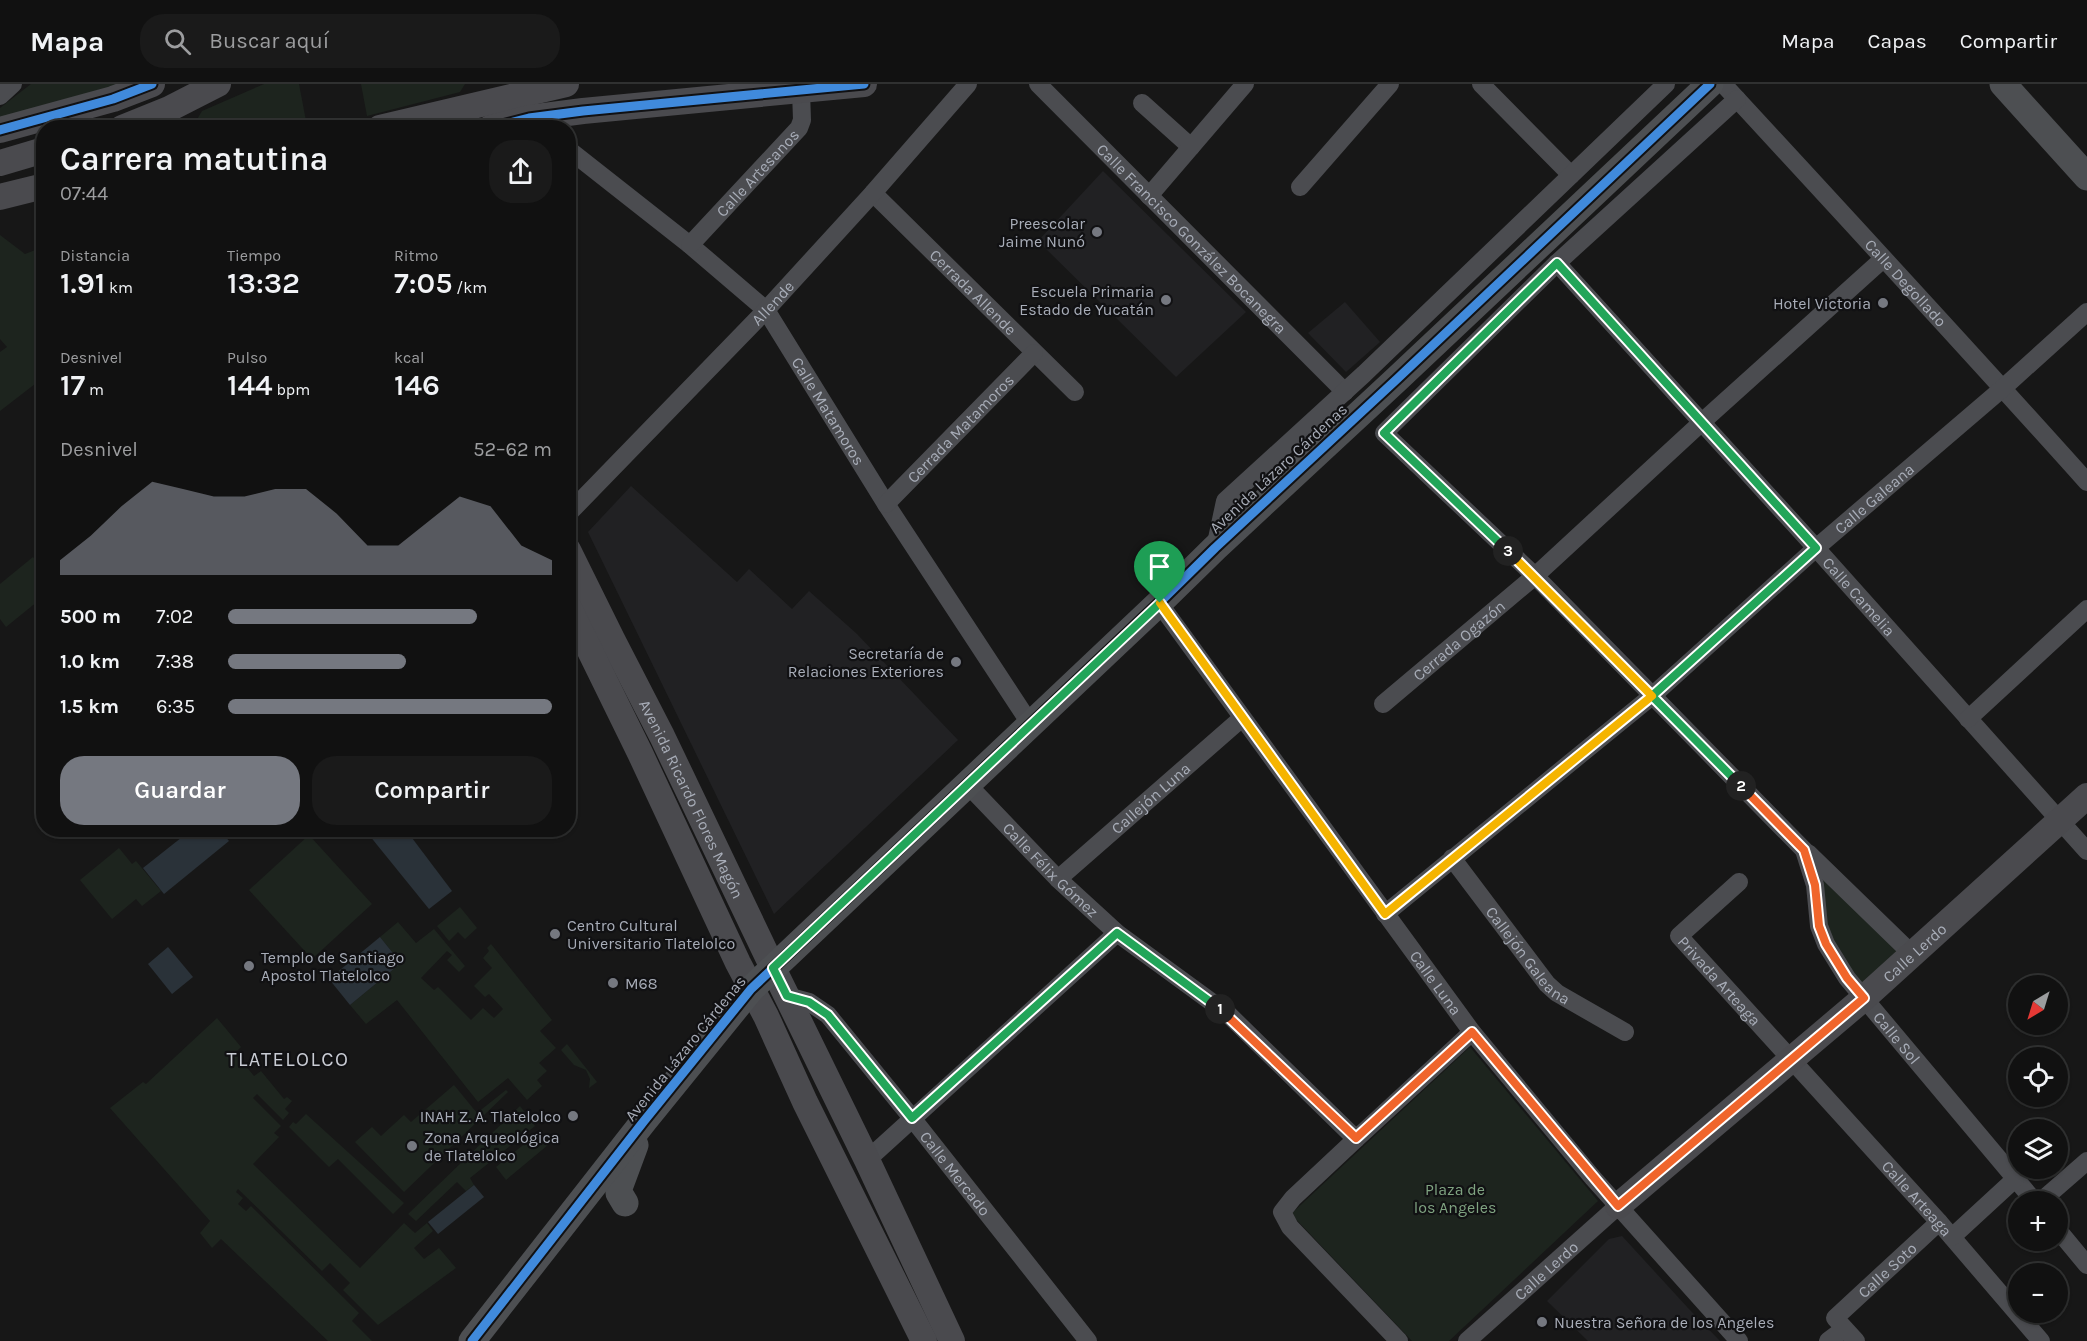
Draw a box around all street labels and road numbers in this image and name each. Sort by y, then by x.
street label: Calle Artesanos [712,125,803,221]
street label: Calle Francisco González Bocanegra [1093,140,1290,338]
street label: Calle Degollado [1861,235,1951,331]
street label: Cerrada Allende [926,245,1020,339]
street label: Allende [748,277,798,329]
street label: Calle Matamoros [787,354,869,469]
street label: Cerrada Matamoros [903,370,1018,487]
street label: Avenida Lázaro Cárdenas [1205,399,1351,537]
street label: Calle Galeana [1831,459,1918,538]
street label: Calle Camelia [1819,553,1899,640]
street label: Cerrada Ogazón [1409,596,1509,685]
street label: Avenida Ricardo Flores Magón [635,696,747,902]
street label: Callejón Luna [1107,759,1194,838]
street label: Calle Félix Gómez [999,819,1102,921]
street label: Callejón Galeana [1482,903,1573,1009]
street label: Calle Lerdo [1879,919,1950,986]
street label: Privada Arteaga [1674,932,1765,1030]
street label: Calle Luna [1406,947,1465,1019]
street label: Avenida Lázaro Cárdenas [621,972,750,1125]
street label: Calle Sol [1869,1008,1924,1068]
street label: Calle Mercado [916,1127,994,1220]
street label: Calle Arteaga [1878,1157,1956,1240]
street label: Calle Lerdo [1510,1237,1582,1304]
street label: Calle Soto [1854,1239,1921,1302]

